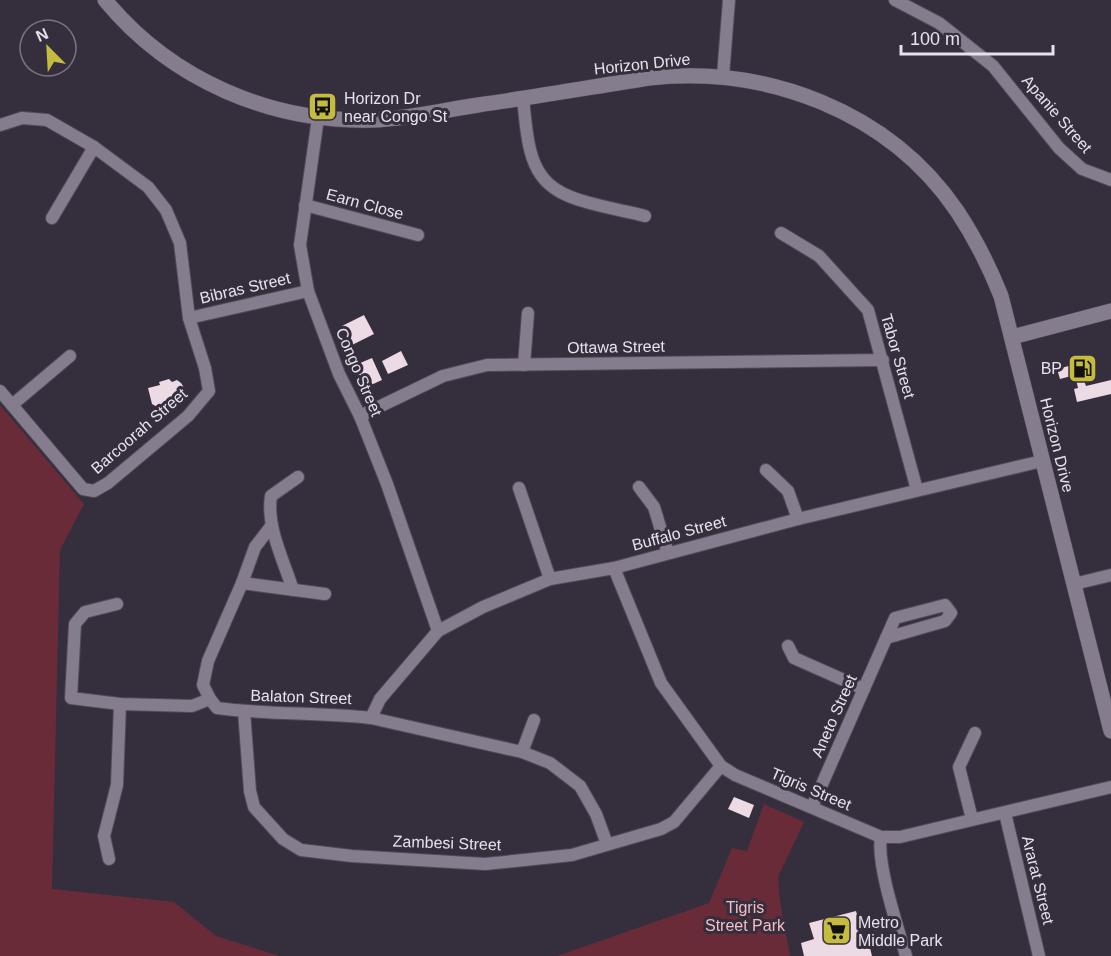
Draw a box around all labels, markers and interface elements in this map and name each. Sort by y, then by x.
north arrow [18,18,78,78]
scale bar [901,18,1052,56]
text: N [33,25,51,45]
text: 100 m [910,29,960,49]
street label: Horizon Drive [593,50,691,78]
street label: Apanie Street [1019,72,1096,157]
place label: Horizon Dr near Congo St [344,90,448,125]
bus stop icon: Horizon Dr near Congo St [307,91,339,123]
street label: Earn Close [325,186,406,222]
street label: Bibras Street [198,269,293,307]
street label: Tabor Street [878,312,918,401]
street label: Congo Street [333,325,385,419]
street label: Ottawa Street [567,338,666,356]
fuel station icon: BP [1067,352,1099,384]
place label: BP [1041,360,1062,377]
street label: Barcoorah Street [88,385,191,477]
street label: Horizon Drive [1037,396,1077,494]
street label: Buffalo Street [630,512,728,554]
street label: Aneto Street [808,671,860,760]
street label: Balaton Street [250,687,353,707]
street label: Tigris Street [768,764,854,814]
street label: Zambesi Street [392,833,502,853]
street label: Ararat Street [1019,834,1057,927]
park label: Tigris Street Park [705,899,786,934]
place label: Metro Middle Park [858,914,943,949]
supermarket icon: Metro Middle Park [821,915,853,947]

